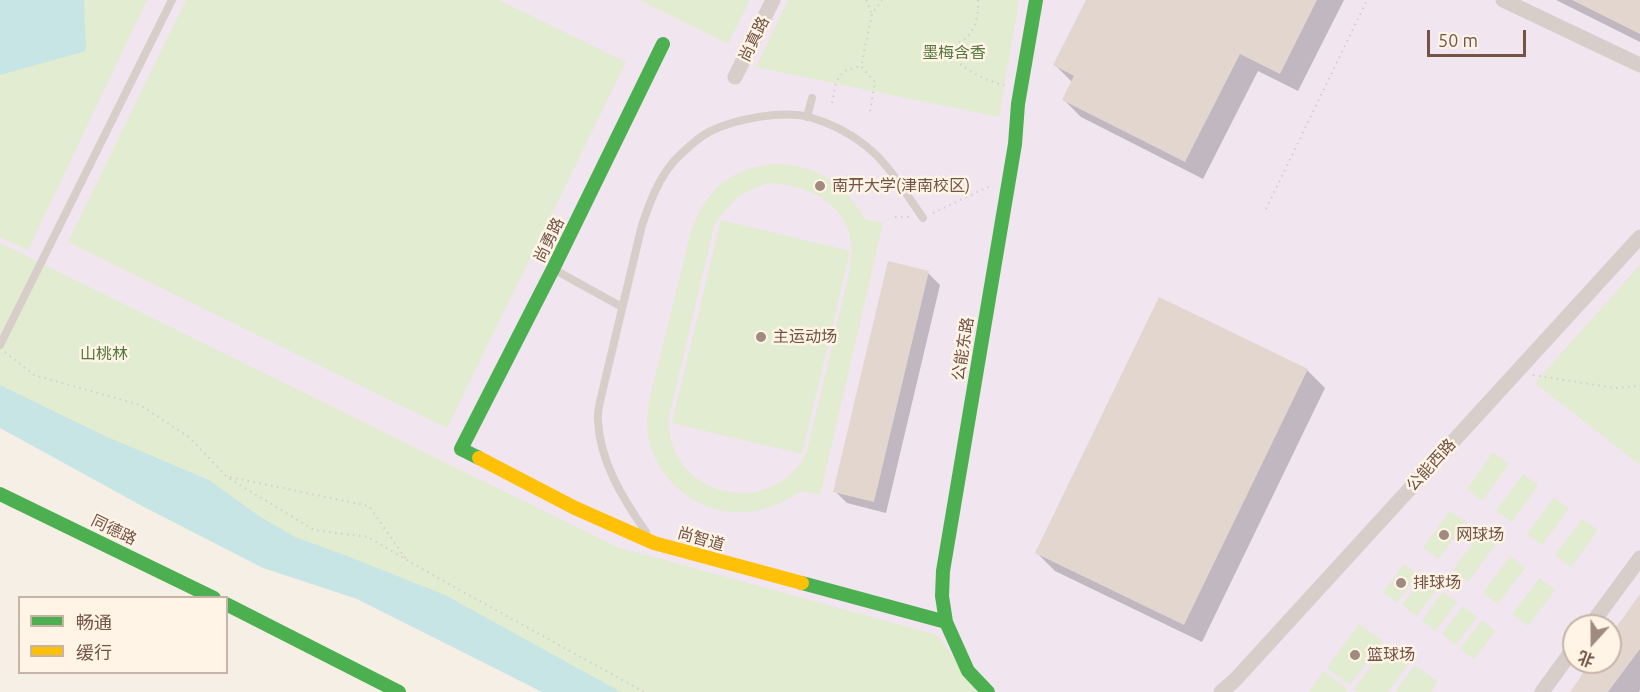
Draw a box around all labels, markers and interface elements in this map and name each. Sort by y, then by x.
street label: 尚真路 [735,13,773,65]
scale bar [1430,18,1529,56]
text: 50 m [1438,30,1478,50]
park label: 墨梅含香 [922,43,986,63]
place label: 南开大学(津南校区) [832,176,970,196]
marker: 南开大学(津南校区) [813,179,827,193]
street label: 尚勇路 [530,214,568,266]
street label: 公能东路 [949,316,977,382]
place label: 主运动场 [773,327,837,347]
marker: 主运动场 [754,330,768,344]
park label: 山桃林 [80,344,128,364]
street label: 公能西路 [1402,435,1460,495]
street label: 同德路 [88,511,140,549]
street label: 尚智道 [675,523,727,555]
place label: 网球场 [1456,525,1504,545]
marker: 网球场 [1437,528,1451,542]
place label: 排球场 [1413,573,1461,593]
marker: 排球场 [1394,576,1408,590]
legend [18,596,228,674]
text: 畅通 [76,612,112,632]
north arrow [1562,614,1622,674]
text: 缓行 [76,642,112,662]
place label: 篮球场 [1367,645,1415,665]
marker: 篮球场 [1348,648,1362,662]
text: 北 [1576,648,1597,670]

